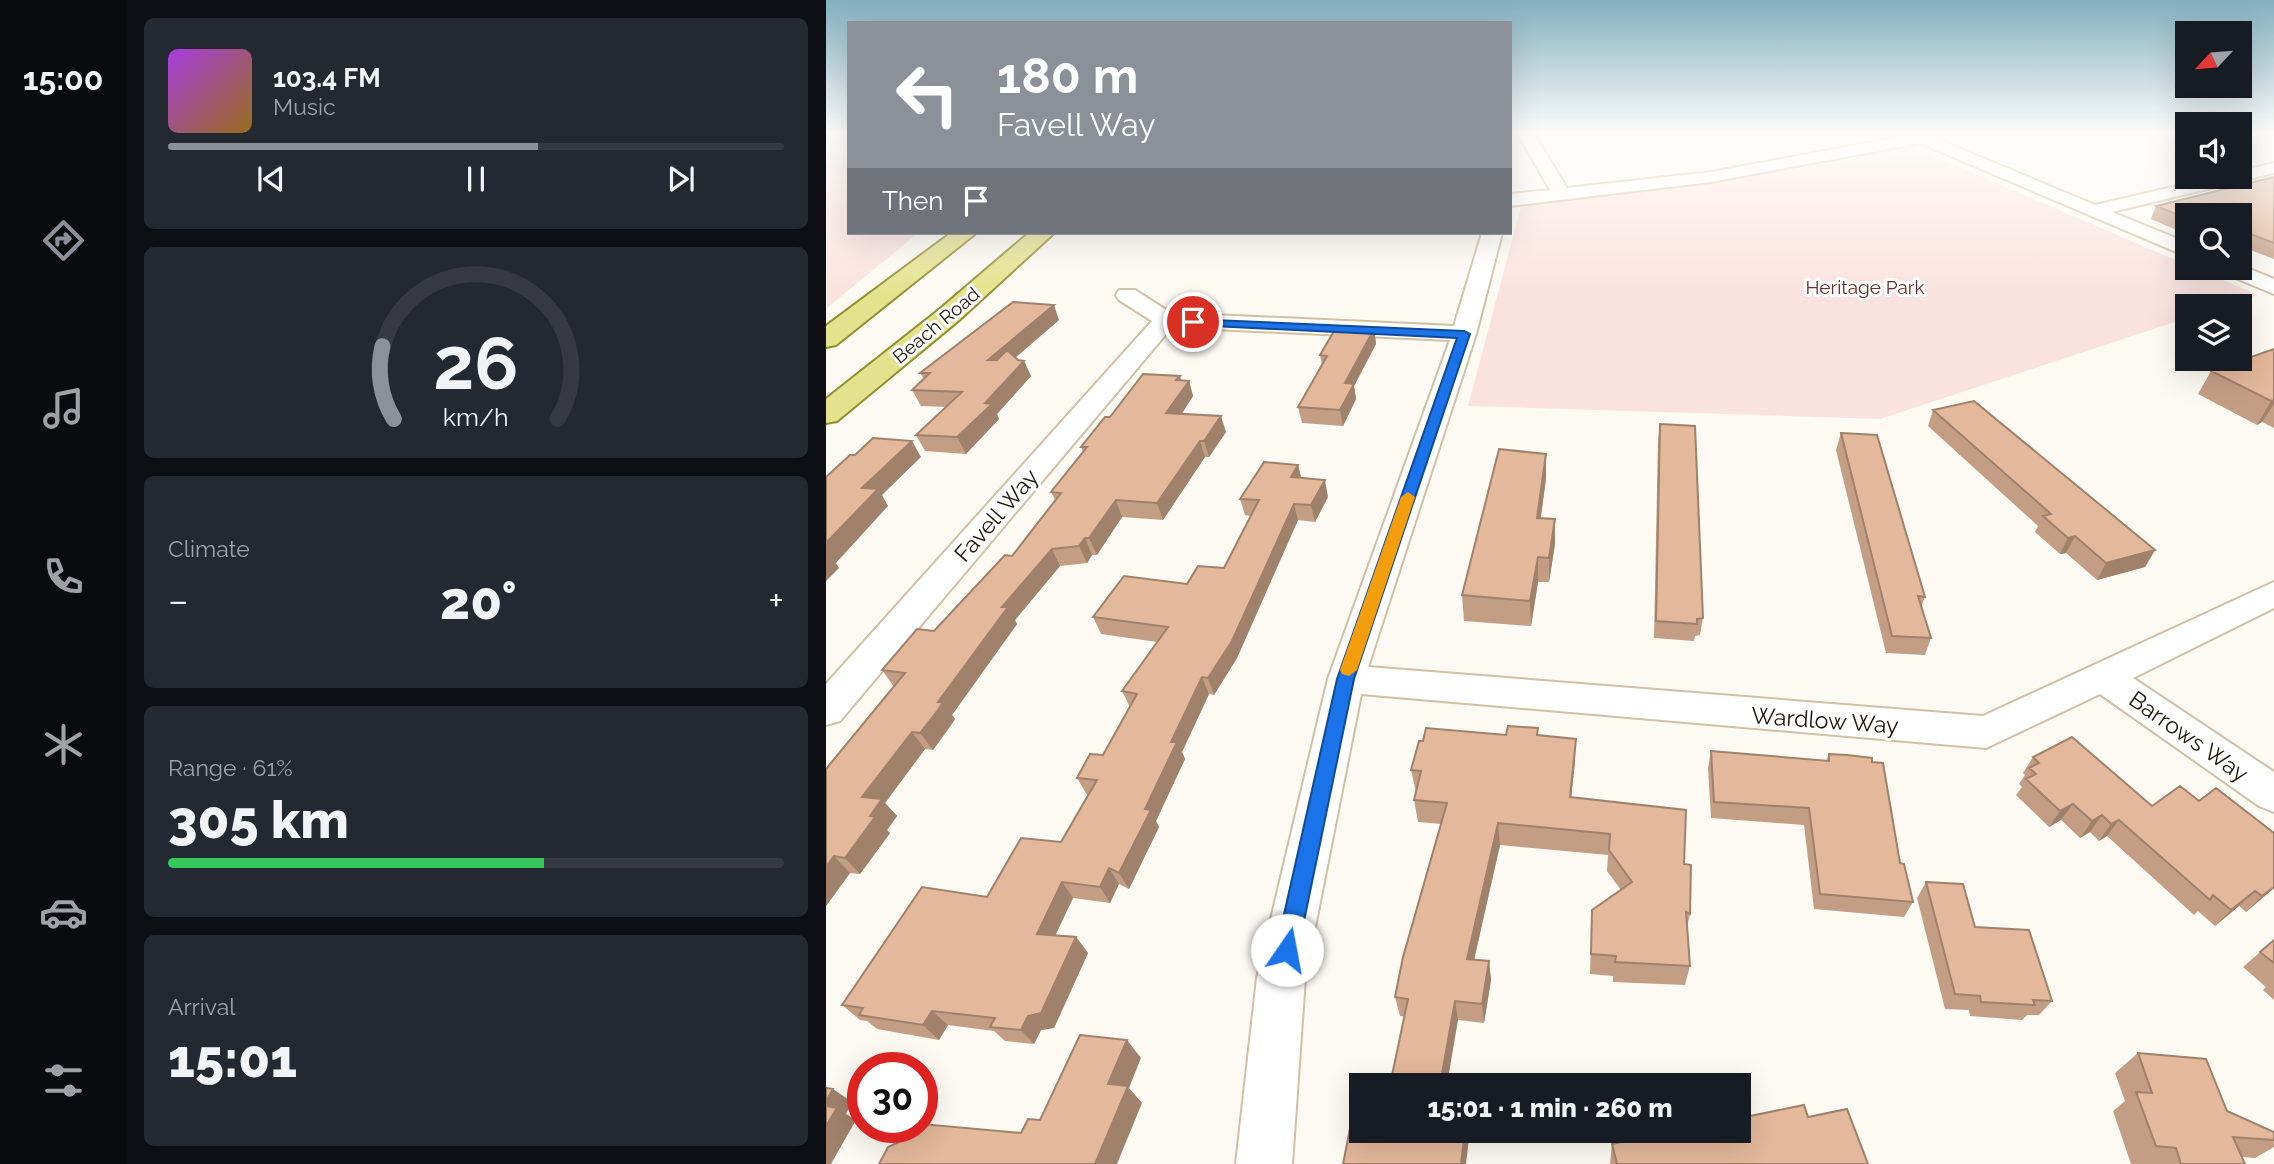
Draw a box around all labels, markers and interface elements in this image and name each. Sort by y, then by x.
north arrow [2175,21,2252,98]
map controls [2175,21,2252,371]
text: 180 m [997,47,1138,104]
icon: left [882,49,973,140]
text: 15:00 [23,60,103,97]
text: 103.4 FM [273,63,381,93]
text: Music [273,93,336,120]
text: Favell Way [997,106,1156,143]
button: sound [2175,112,2252,189]
icon: previous [252,160,290,198]
icon: pause [457,160,495,198]
icon: next [662,160,700,198]
icon: arrive [957,182,995,220]
text: Then [882,186,943,216]
button: search [2175,203,2252,280]
icon: directions [39,216,88,265]
park label: Heritage Park [1805,276,1925,298]
street label: Beach Road [888,282,984,368]
pin [1163,292,1223,352]
button: layers [2175,294,2252,371]
icon: arrive [1174,303,1212,341]
text: 26 [433,321,519,406]
icon: music [39,384,88,433]
text: km/h [443,402,509,432]
street label: Favell Way [948,463,1044,567]
text: Climate [168,535,250,562]
icon: phone [39,552,88,601]
text: 20° [440,570,517,631]
text: − [168,578,188,623]
text: + [768,578,784,623]
street label: Barrows Way [2124,685,2254,787]
street label: Wardlow Way [1750,701,1900,739]
icon: climate [39,720,88,769]
text: Range · 61% [168,754,293,781]
text: 305 km [168,789,349,850]
icon: car [39,888,88,937]
position arrow [1250,913,1324,987]
text: Arrival [168,993,235,1020]
text: 15:01 [168,1028,297,1089]
speed limit sign: 30 [847,1052,938,1143]
icon: filters [39,1056,88,1105]
text: 15:01 · 1 min · 260 m [1427,1093,1673,1123]

